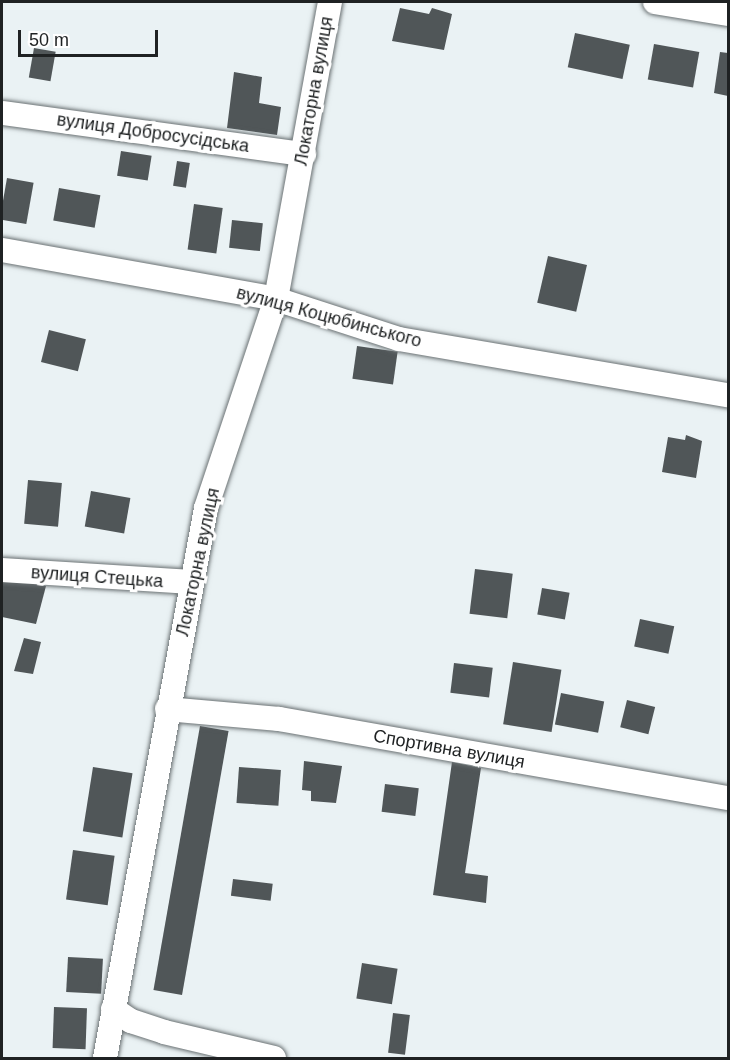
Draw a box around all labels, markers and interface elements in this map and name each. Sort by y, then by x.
street label: Локаторна вулиця [290,15,338,167]
scale bar [21,18,160,56]
text: 50 m [29,30,69,50]
street label: вулиця Добросусідська [55,109,251,157]
street label: вулиця Коцюбинського [234,282,424,352]
street label: Локаторна вулиця [172,486,224,638]
street label: вулиця Стецька [30,562,164,592]
street label: Спортивна вулиця [372,725,526,773]

